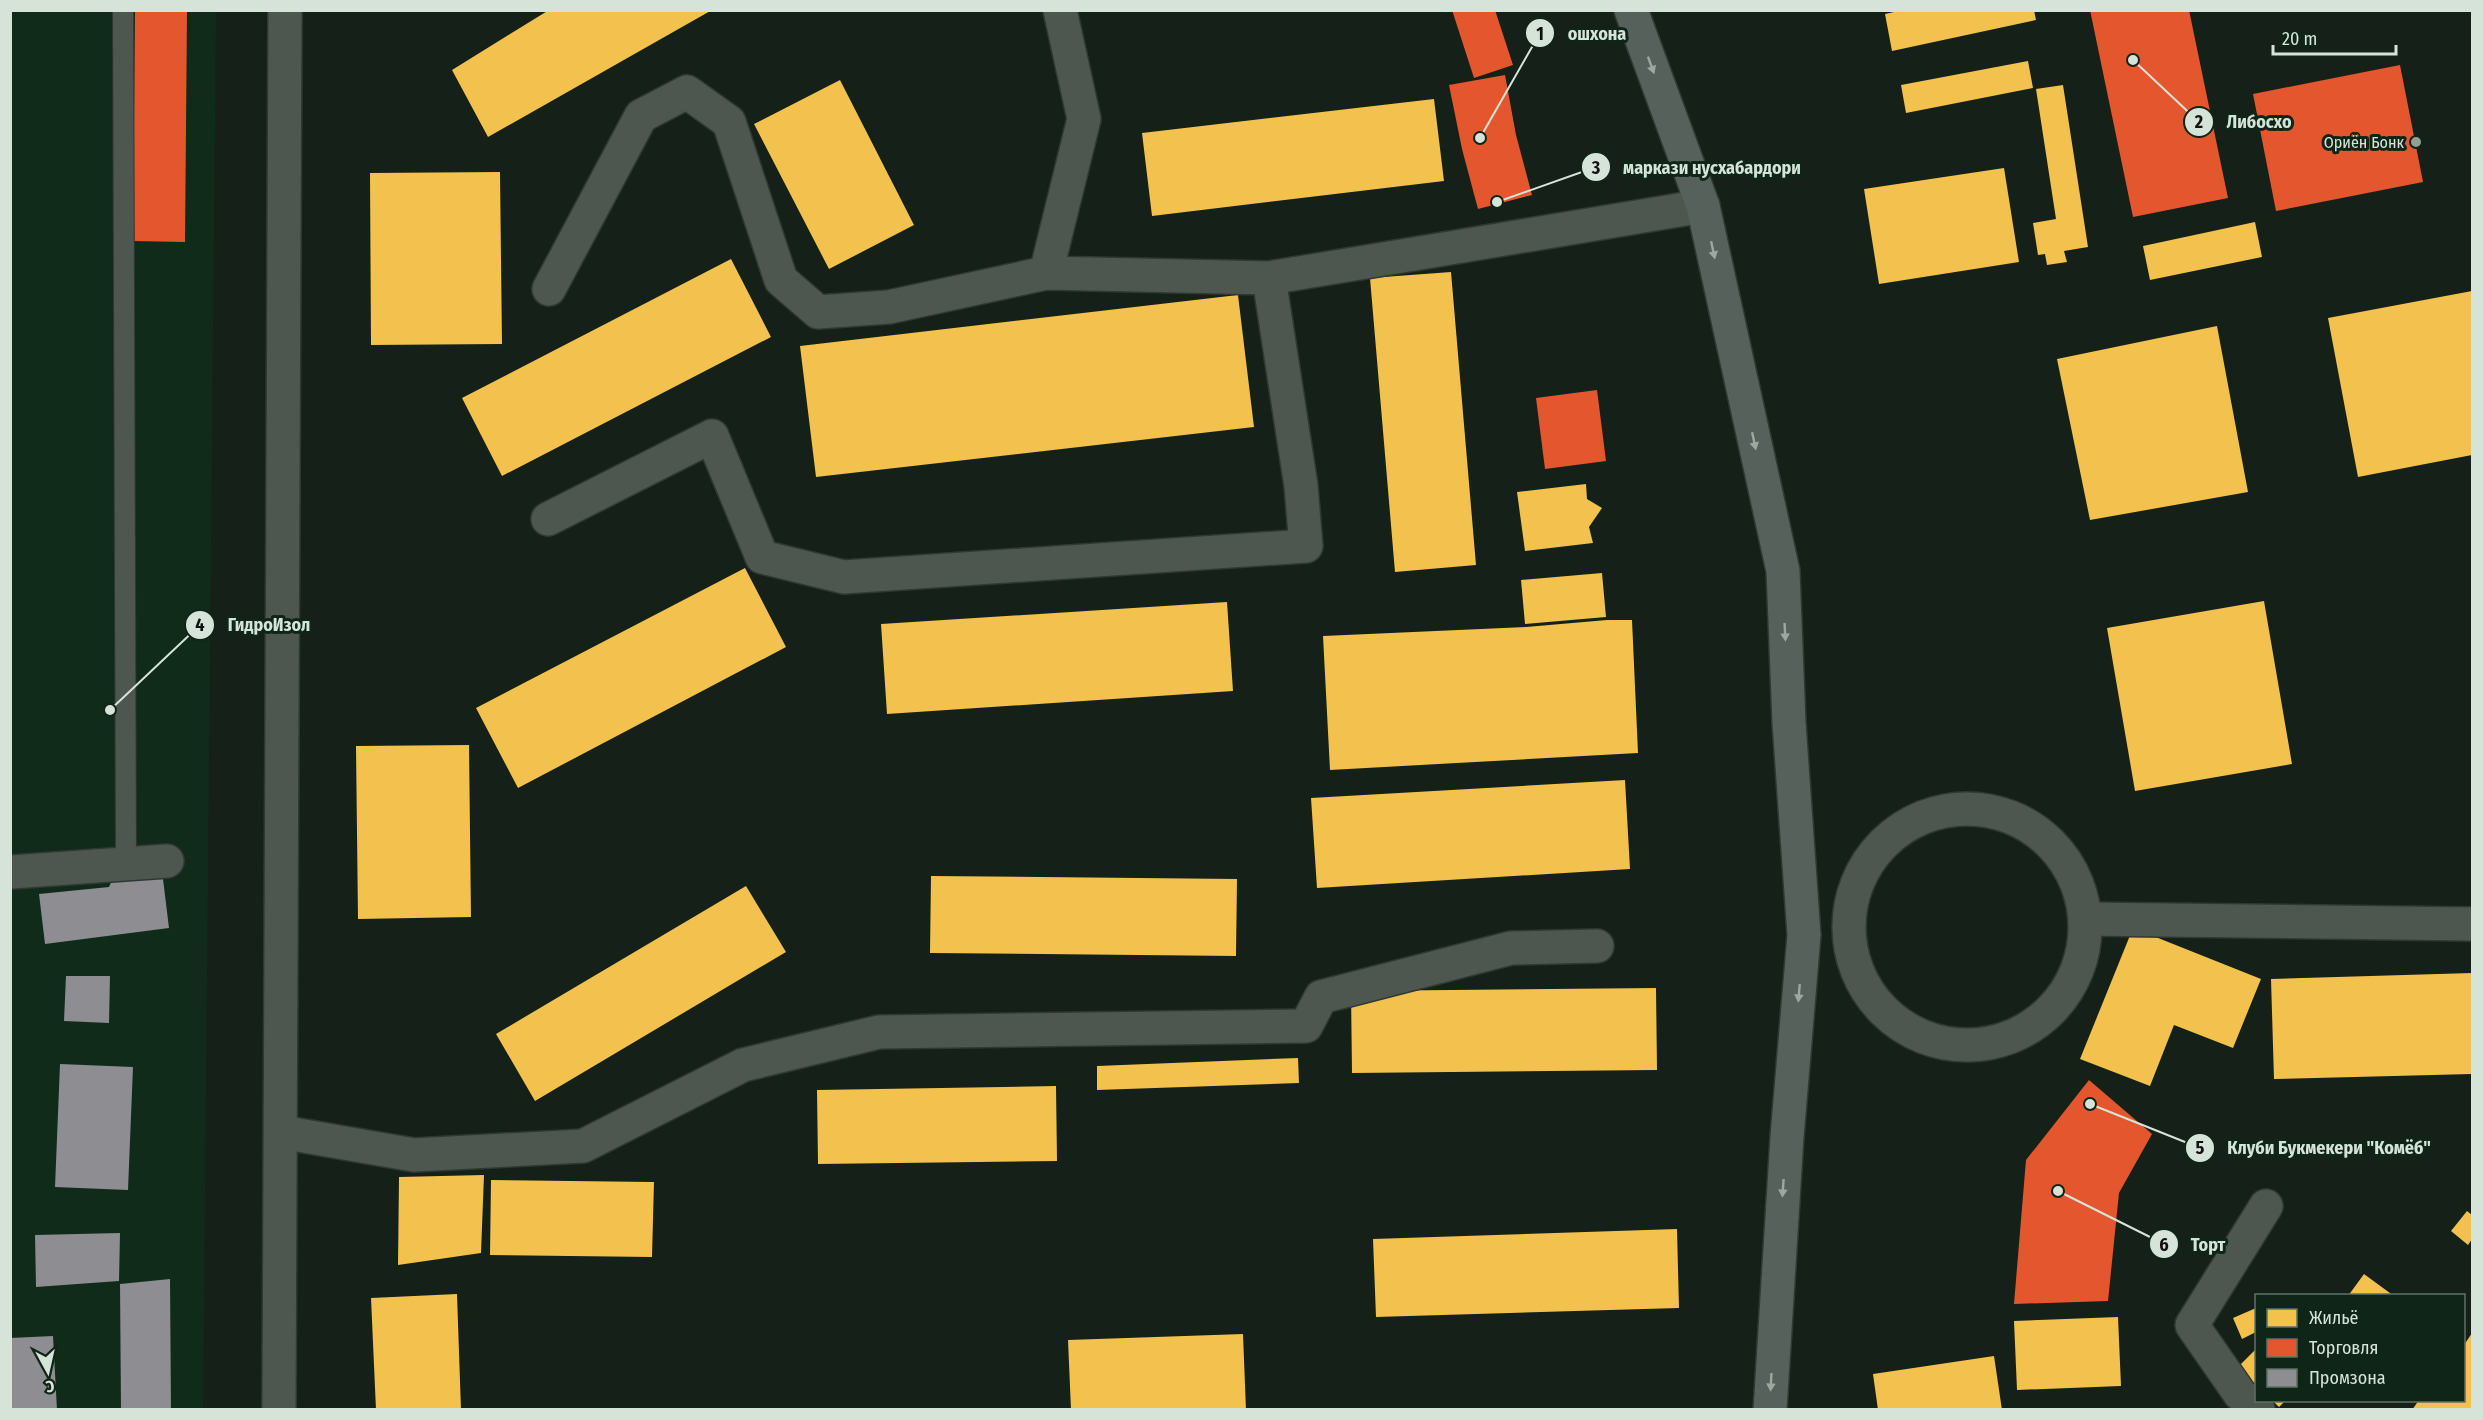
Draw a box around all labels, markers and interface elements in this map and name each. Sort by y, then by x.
callout: ошхона [1525,15,1638,51]
scale bar [2273,18,2396,56]
text: 1 [1536,23,1544,45]
text: ошхона [1568,23,1626,45]
text: 20 m [2282,28,2317,50]
one-way arrow [1646,57,1656,75]
callout: Либосхо [2184,104,2303,140]
text: 2 [2194,111,2203,133]
text: Либосхо [2227,111,2292,133]
place label: Ориён Бонк [2324,133,2404,152]
marker: Ориён Бонк [2409,135,2423,149]
callout: маркази нусхабардори [1581,149,1813,185]
text: 3 [1591,157,1601,179]
text: маркази нусхабардори [1623,157,1801,179]
one-way arrow [1708,241,1718,259]
one-way arrow [1750,431,1759,450]
callout: ГидроИзол [185,607,322,643]
text: 4 [195,614,205,636]
text: ГидроИзол [228,614,310,636]
one-way arrow [1781,623,1790,642]
one-way arrow [1794,984,1804,1003]
callout: Клуби Букмекери "Комёб" [2185,1130,2442,1166]
text: 5 [2196,1137,2205,1159]
text: Клуби Букмекери "Комёб" [2227,1137,2431,1159]
one-way arrow [1779,1178,1788,1197]
callout: Торт [2149,1226,2237,1262]
text: 6 [2159,1234,2169,1256]
text: Торт [2191,1234,2226,1256]
legend [2255,1294,2465,1402]
text: Жильё [2309,1307,2359,1329]
text: Торговля [2309,1337,2378,1359]
north arrow [18,1342,78,1402]
text: Промзона [2309,1367,2386,1389]
one-way arrow [1767,1373,1776,1392]
text: С [44,1376,55,1396]

